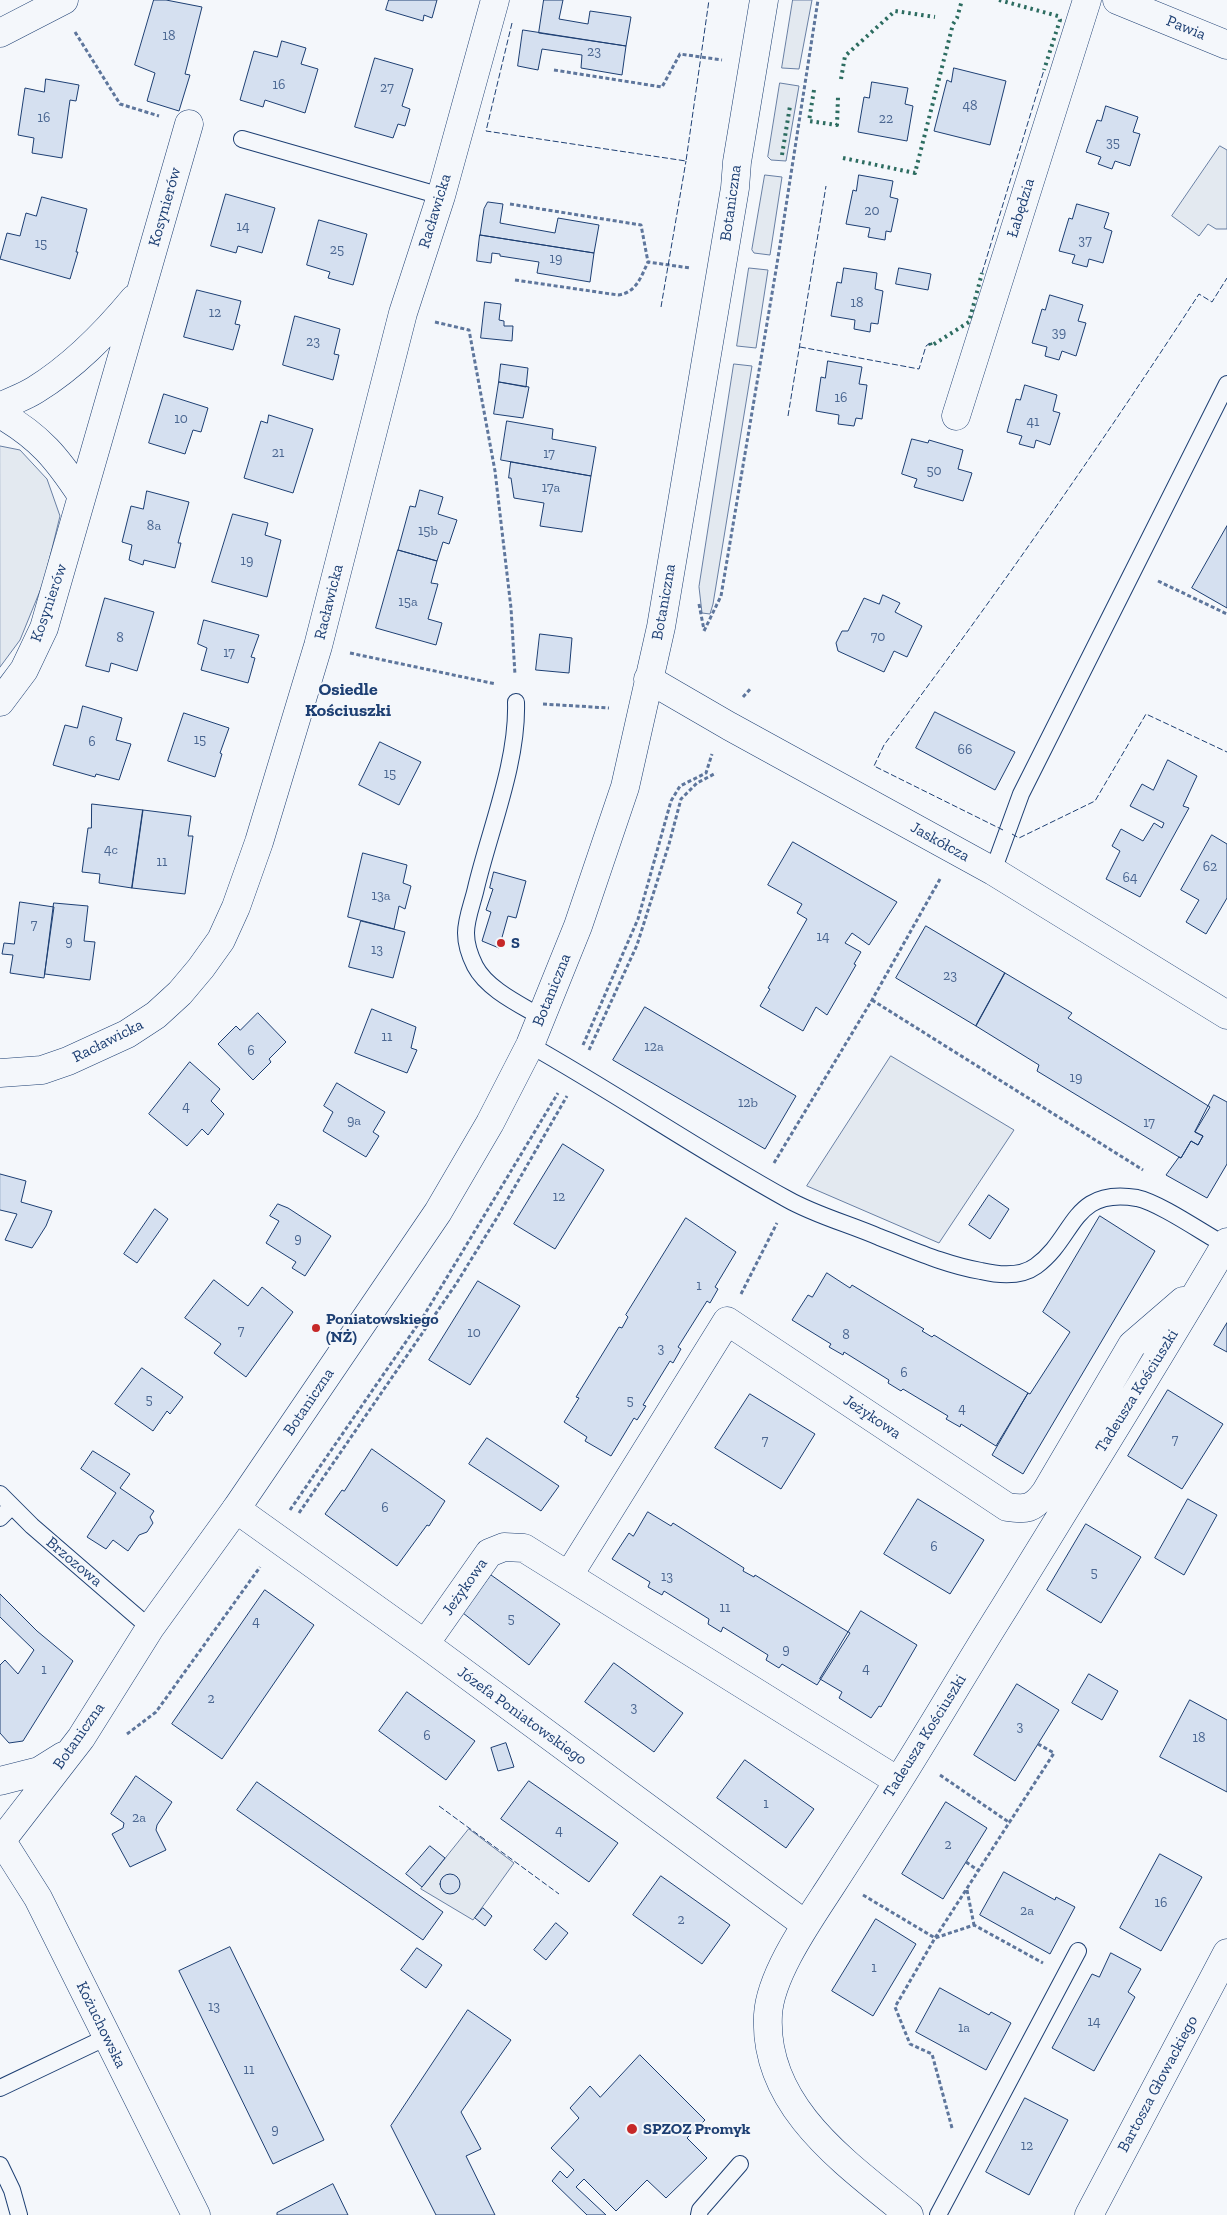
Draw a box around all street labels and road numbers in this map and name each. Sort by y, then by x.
street label: Pawia [1163,11,1209,45]
street label: Botaniczna [716,164,746,242]
street label: Kosynierów [145,165,185,249]
street label: Racławicka [415,171,455,251]
street label: Łabędzia [1003,176,1039,240]
street label: Kosynierów [27,561,71,645]
street label: Racławicka [310,562,348,642]
street label: Botaniczna [648,562,680,642]
street label: Jaskółcza [907,818,973,866]
street label: Botaniczna [529,951,575,1029]
street label: Racławicka [69,1015,147,1067]
street label: Tadeusza Kościuszki [1091,1326,1183,1456]
street label: Botaniczna [280,1365,338,1439]
street label: Jeżykowa [839,1391,905,1443]
street label: Brzozowa [42,1533,106,1591]
street label: Jeżykowa [438,1555,492,1619]
street label: Józefa Poniatowskiego [454,1663,590,1769]
street label: Tadeusza Kościuszki [879,1671,971,1801]
street label: Botaniczna [49,1699,109,1773]
street label: Kożuchowska [72,1979,130,2071]
street label: Bartosza Głowackiego [1114,2012,1202,2156]

